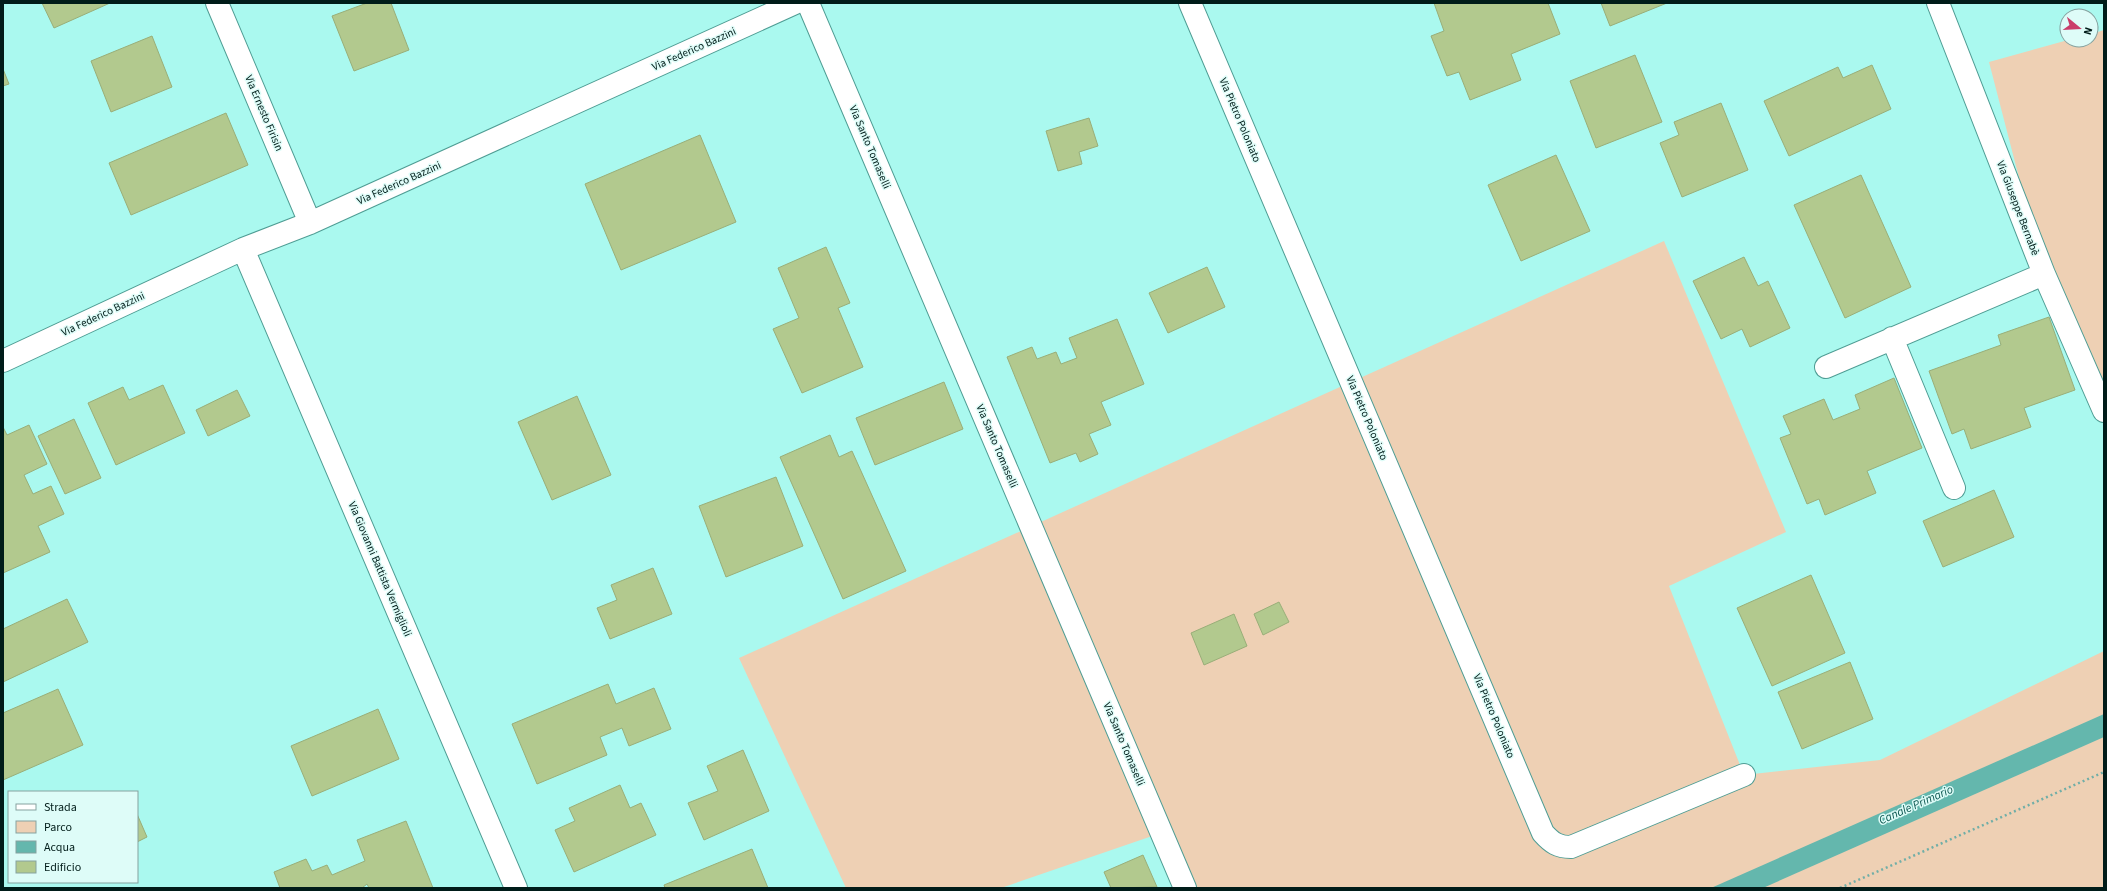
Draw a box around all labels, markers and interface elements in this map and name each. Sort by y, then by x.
north arrow [2059,8,2099,48]
street label: Via Federico Bazzini [650,24,738,74]
text: N [2080,25,2096,37]
street label: Via Ernesto Firisin [241,73,287,153]
street label: Via Pietro Poloniato [1215,75,1265,165]
street label: Via Santo Tomaselli [846,103,894,191]
street label: Via Federico Bazzini [355,158,443,208]
street label: Via Giuseppe Bernabè [1993,158,2043,258]
street label: Via Federico Bazzini [59,288,147,340]
street label: Via Pietro Poloniato [1342,373,1392,463]
street label: Via Santo Tomaselli [973,402,1021,490]
street label: Via Giovanni Battista Vermiglioli [345,499,415,639]
street label: Via Pietro Poloniato [1469,671,1519,761]
street label: Via Santo Tomaselli [1100,700,1148,788]
water label: Canale Primario [1876,781,1956,829]
legend [8,791,138,883]
text: Strada [44,799,77,816]
text: Parco [44,819,72,836]
text: Acqua [44,839,75,856]
text: Edificio [44,859,81,876]

